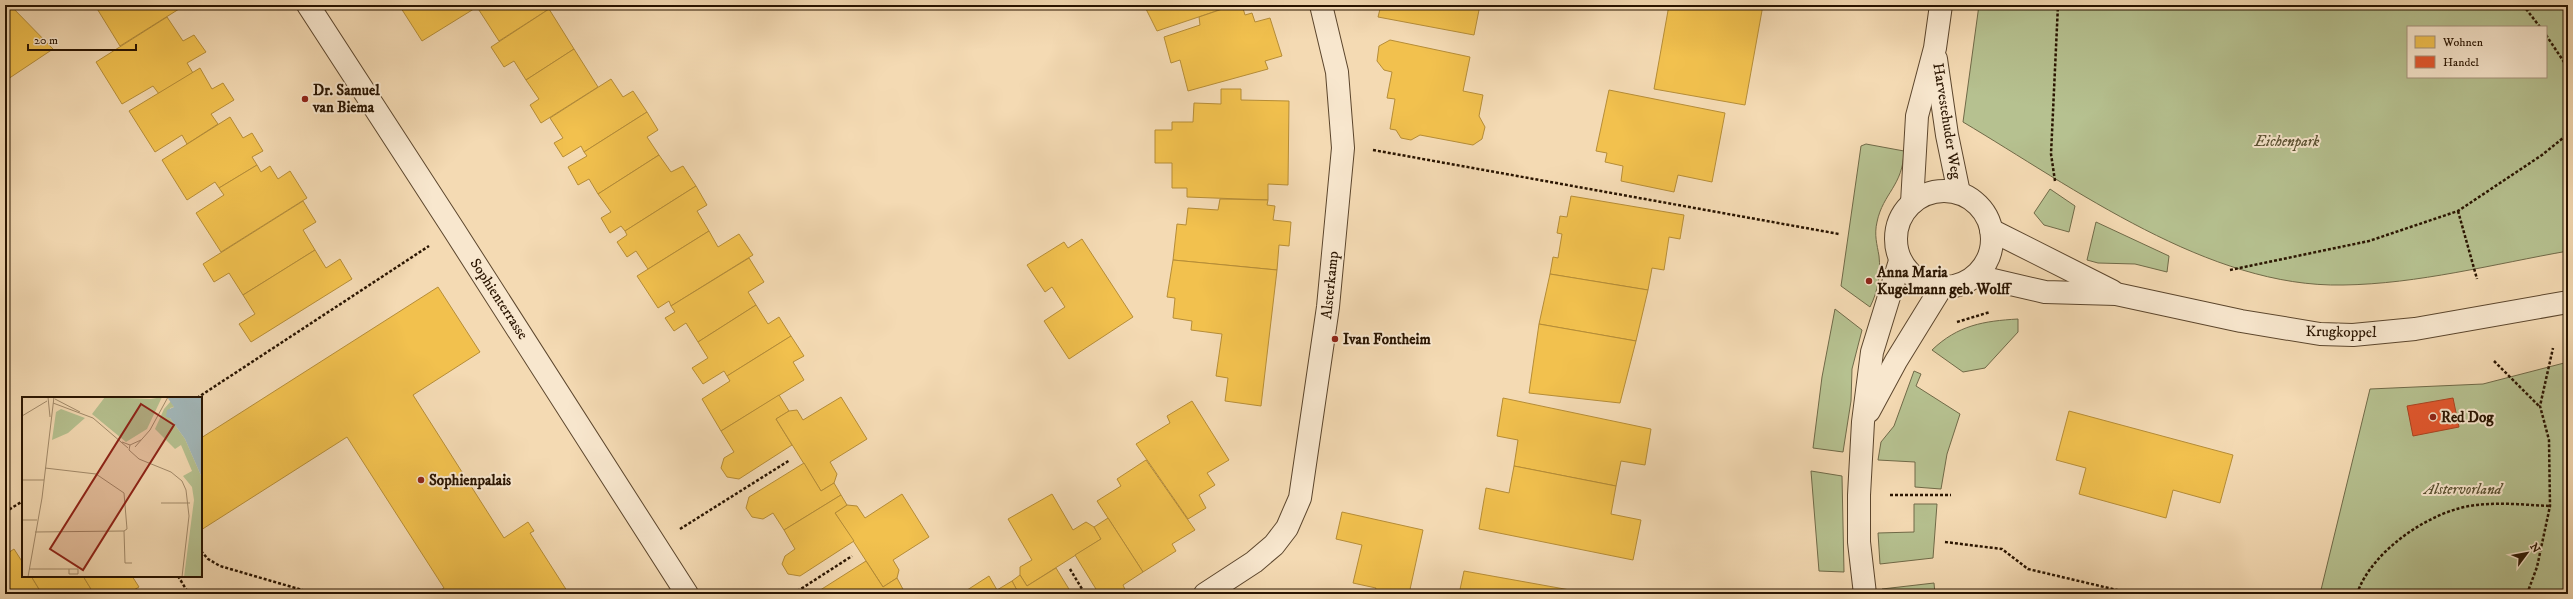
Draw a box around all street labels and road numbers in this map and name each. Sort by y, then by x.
street label: Harvestehuder Weg [1928,61,1966,181]
street label: Alsterkamp [1317,250,1343,320]
street label: Sophienterrasse [466,255,532,343]
street label: Krugkoppel [2305,322,2377,342]

